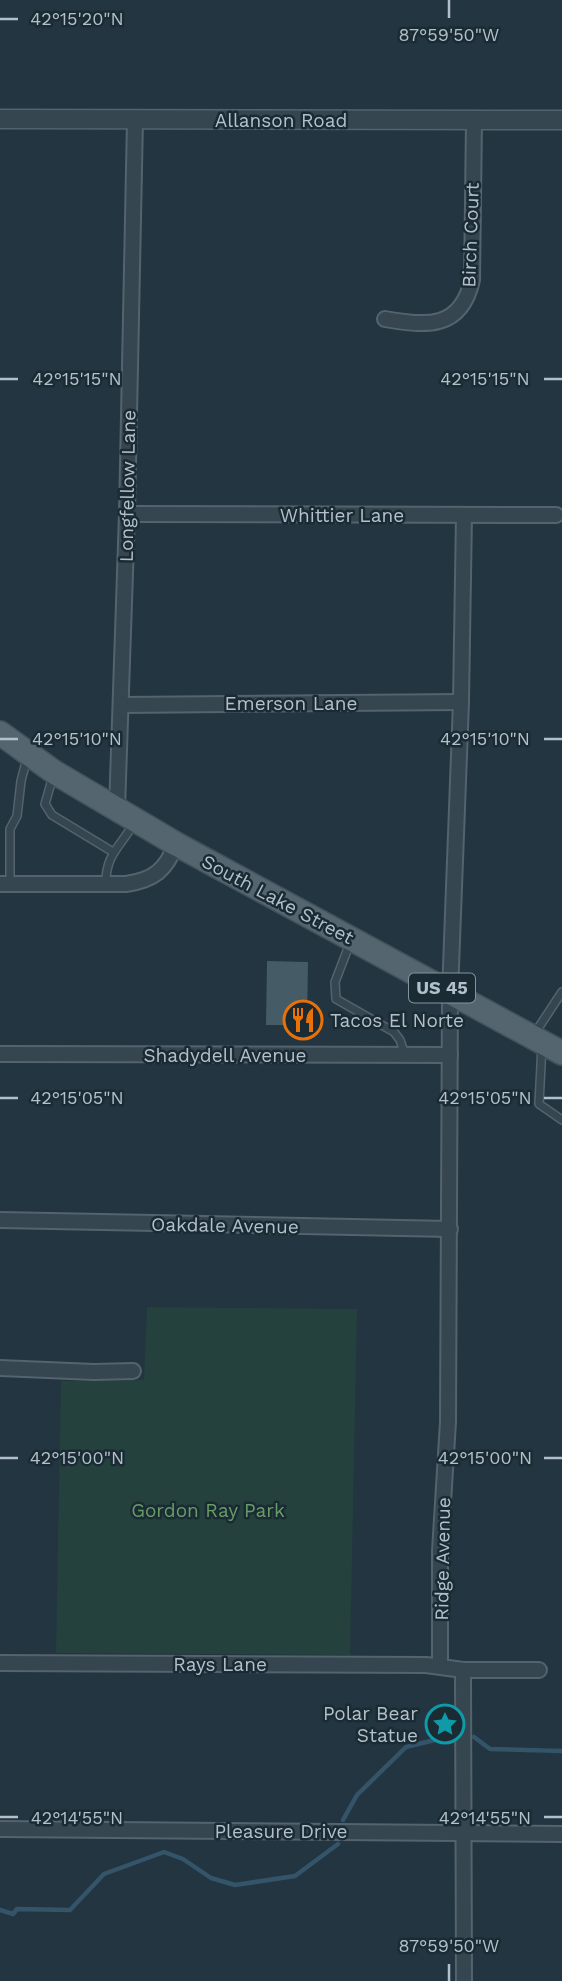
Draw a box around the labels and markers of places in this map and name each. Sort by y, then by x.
restaurant icon: Tacos El Norte [282,999,324,1041]
place label: Tacos El Norte [330,1009,464,1032]
place label: Polar Bear Statue [323,1702,418,1747]
place icon: Polar Bear Statue [424,1703,466,1745]

